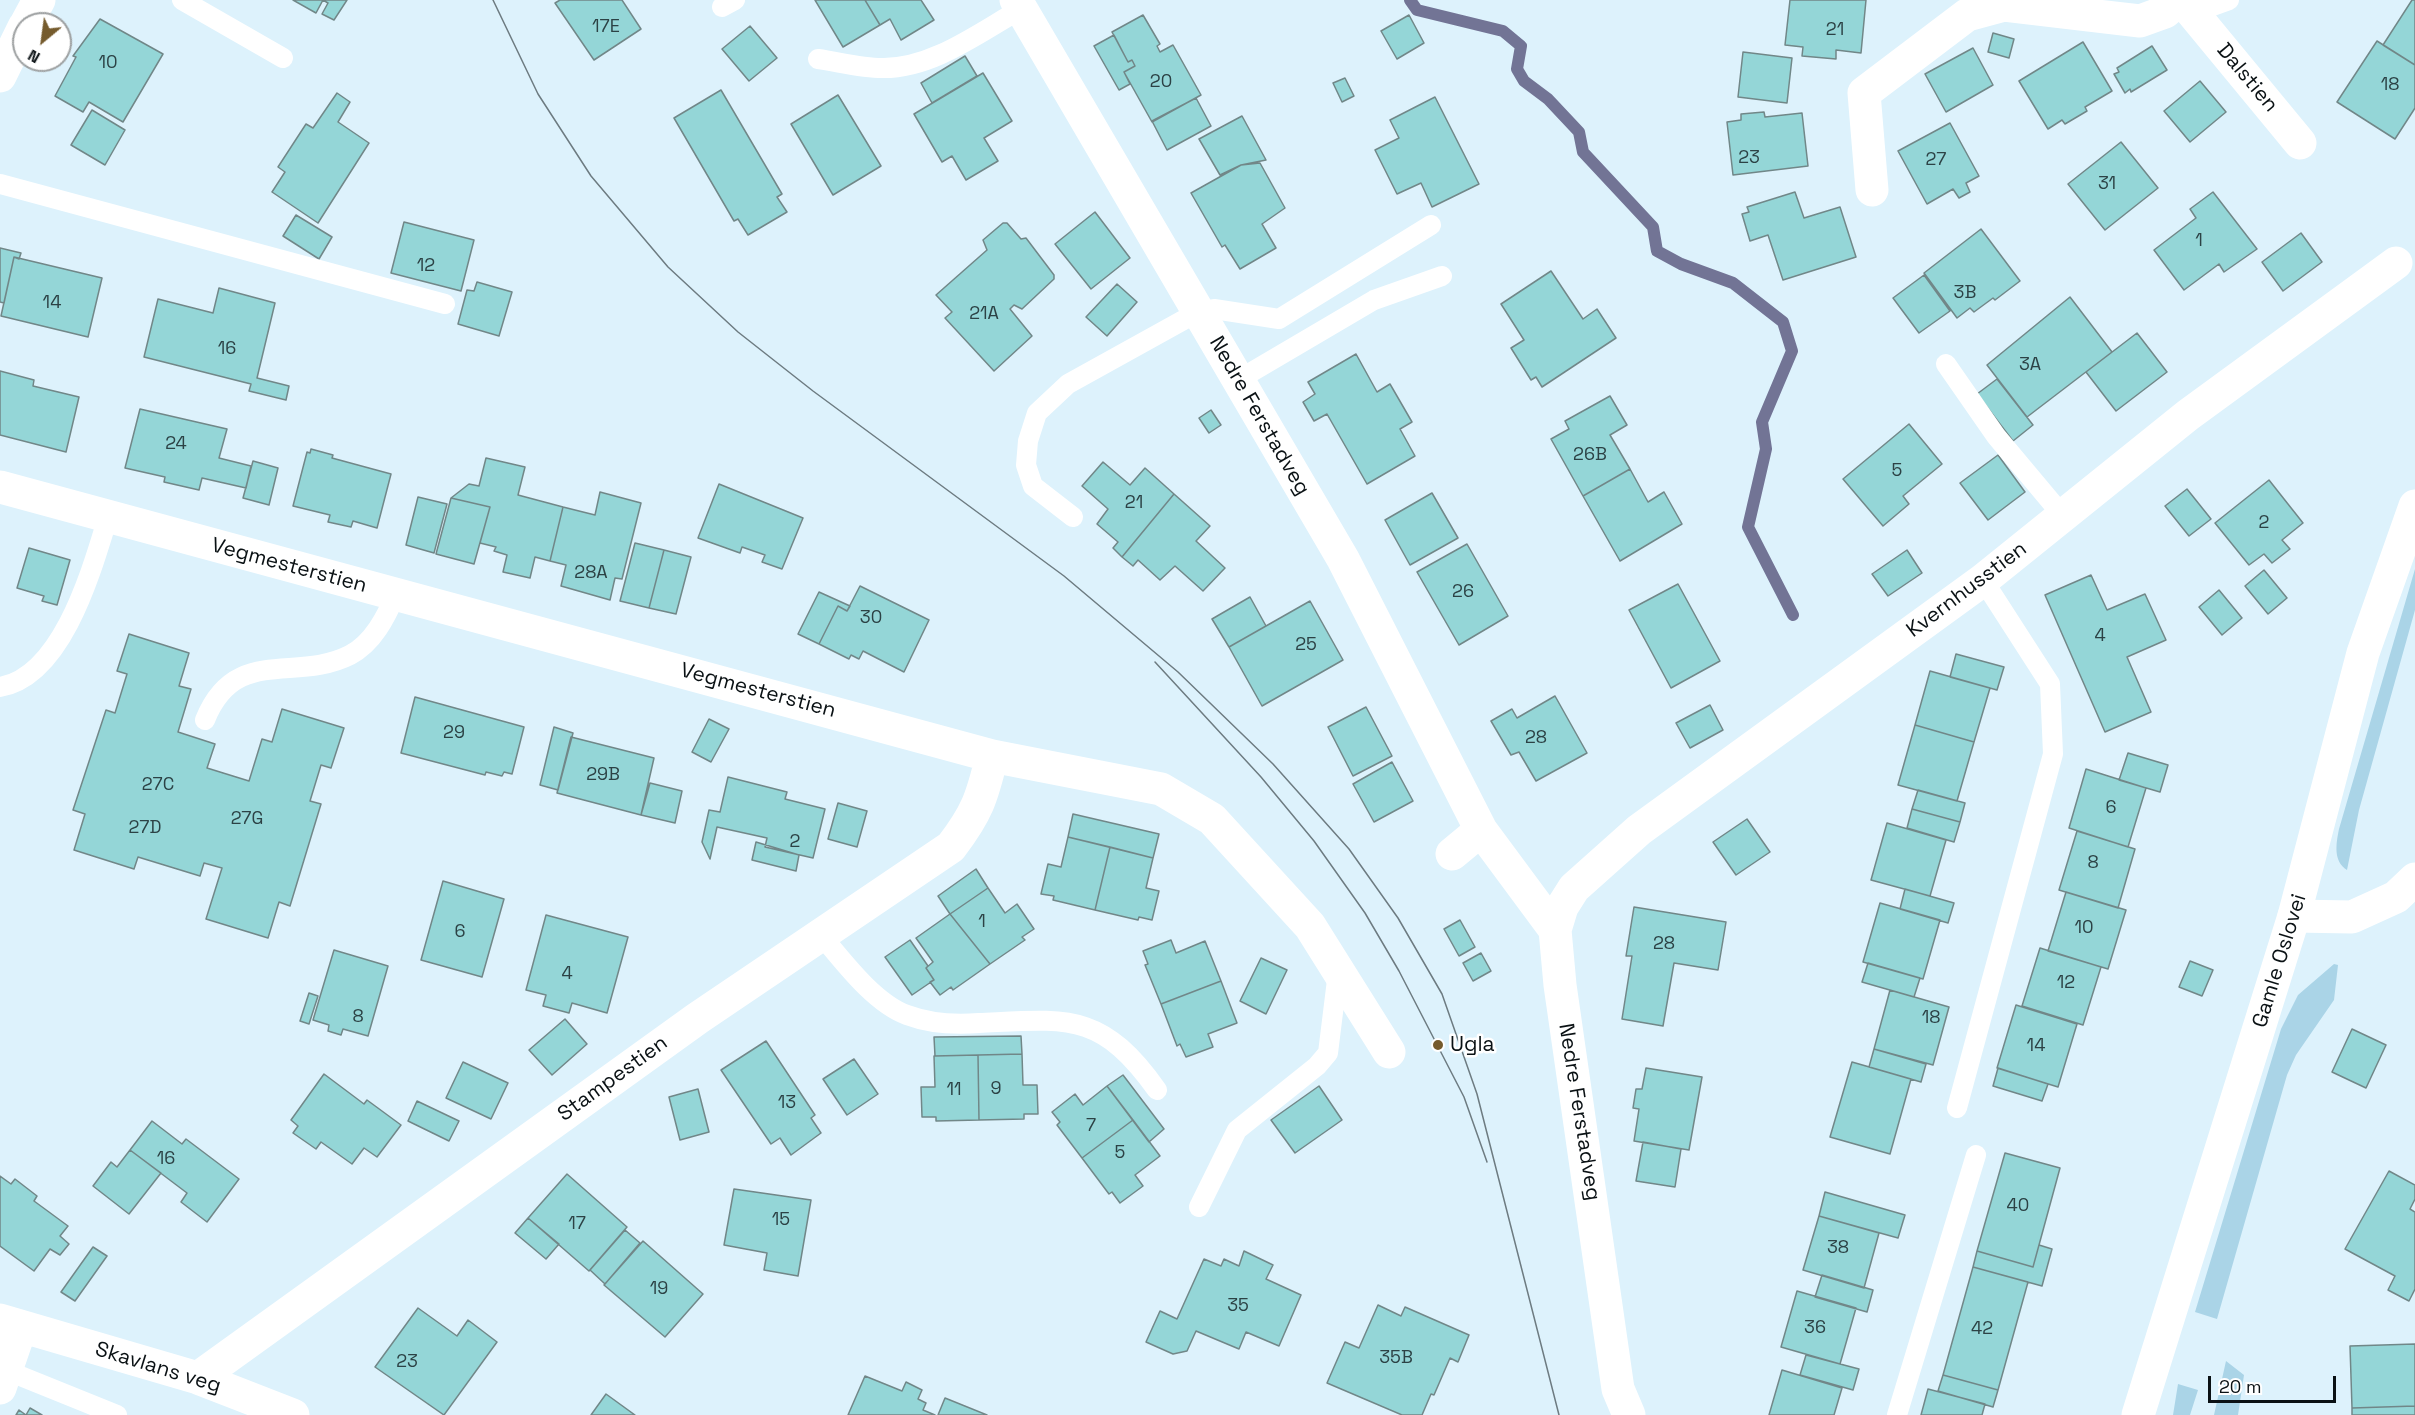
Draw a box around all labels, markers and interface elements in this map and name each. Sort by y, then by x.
north arrow [12,12,72,72]
house number: 17E [592,16,620,38]
house number: 21 [1826,19,1844,41]
street label: Dalstien [2211,38,2283,118]
text: N [24,45,44,68]
house number: 10 [98,52,118,74]
house number: 20 [1150,71,1172,93]
house number: 18 [2381,74,2399,96]
house number: 23 [1738,147,1760,169]
house number: 27 [1926,149,1946,171]
house number: 31 [2098,173,2116,195]
house number: 1 [2195,230,2203,252]
house number: 12 [417,255,435,277]
house number: 3B [1954,282,1976,304]
house number: 14 [43,292,61,314]
house number: 21A [969,303,999,325]
street label: Nedre Ferstadveg [1203,332,1315,500]
house number: 16 [218,338,236,360]
house number: 3A [2019,354,2041,376]
house number: 24 [165,433,187,455]
house number: 26B [1573,444,1607,466]
house number: 5 [1892,460,1902,482]
house number: 21 [1125,492,1143,514]
house number: 2 [2259,512,2269,534]
street label: Vegmesterstien [209,533,369,599]
street label: Kvernhusstien [1902,537,2032,643]
house number: 28A [574,562,608,584]
house number: 26 [1452,581,1474,603]
house number: 30 [860,607,882,629]
house number: 4 [2094,625,2106,647]
house number: 25 [1295,634,1317,656]
street label: Vegmesterstien [678,658,838,724]
house number: 29 [443,722,465,744]
house number: 28 [1525,727,1547,749]
house number: 29B [586,764,620,786]
house number: 27C [142,774,174,796]
house number: 6 [2105,797,2117,819]
house number: 27G [231,808,263,830]
house number: 27D [129,817,161,839]
house number: 2 [790,831,800,853]
house number: 8 [2087,852,2099,874]
street label: Gamle Oslovei [2248,891,2312,1031]
house number: 1 [978,911,986,933]
house number: 10 [2074,917,2094,939]
house number: 6 [454,921,466,943]
house number: 28 [1653,933,1675,955]
house number: 4 [561,963,573,985]
house number: 12 [2057,972,2075,994]
house number: 8 [352,1006,364,1028]
house number: 18 [1922,1007,1940,1029]
street label: Nedre Ferstadveg [1553,1022,1605,1202]
street label: Stampestien [553,1031,673,1127]
place label: Ugla [1450,1032,1495,1058]
house number: 14 [2027,1035,2045,1057]
marker: Ugla [1431,1038,1445,1052]
house number: 9 [990,1078,1002,1100]
house number: 11 [946,1079,962,1101]
house number: 13 [778,1092,796,1114]
house number: 7 [1086,1115,1096,1137]
house number: 5 [1115,1142,1125,1164]
house number: 16 [157,1148,175,1170]
house number: 40 [2007,1195,2029,1217]
house number: 15 [772,1209,790,1231]
house number: 17 [568,1213,586,1235]
house number: 38 [1827,1237,1849,1259]
house number: 19 [650,1278,668,1300]
house number: 35 [1227,1295,1249,1317]
house number: 36 [1804,1317,1826,1339]
house number: 42 [1971,1318,1993,1340]
street label: Skavlans veg [92,1337,224,1399]
house number: 35B [1379,1347,1413,1369]
house number: 23 [396,1351,418,1373]
scale bar [2211,1364,2338,1402]
text: 20 m [2219,1375,2262,1398]

